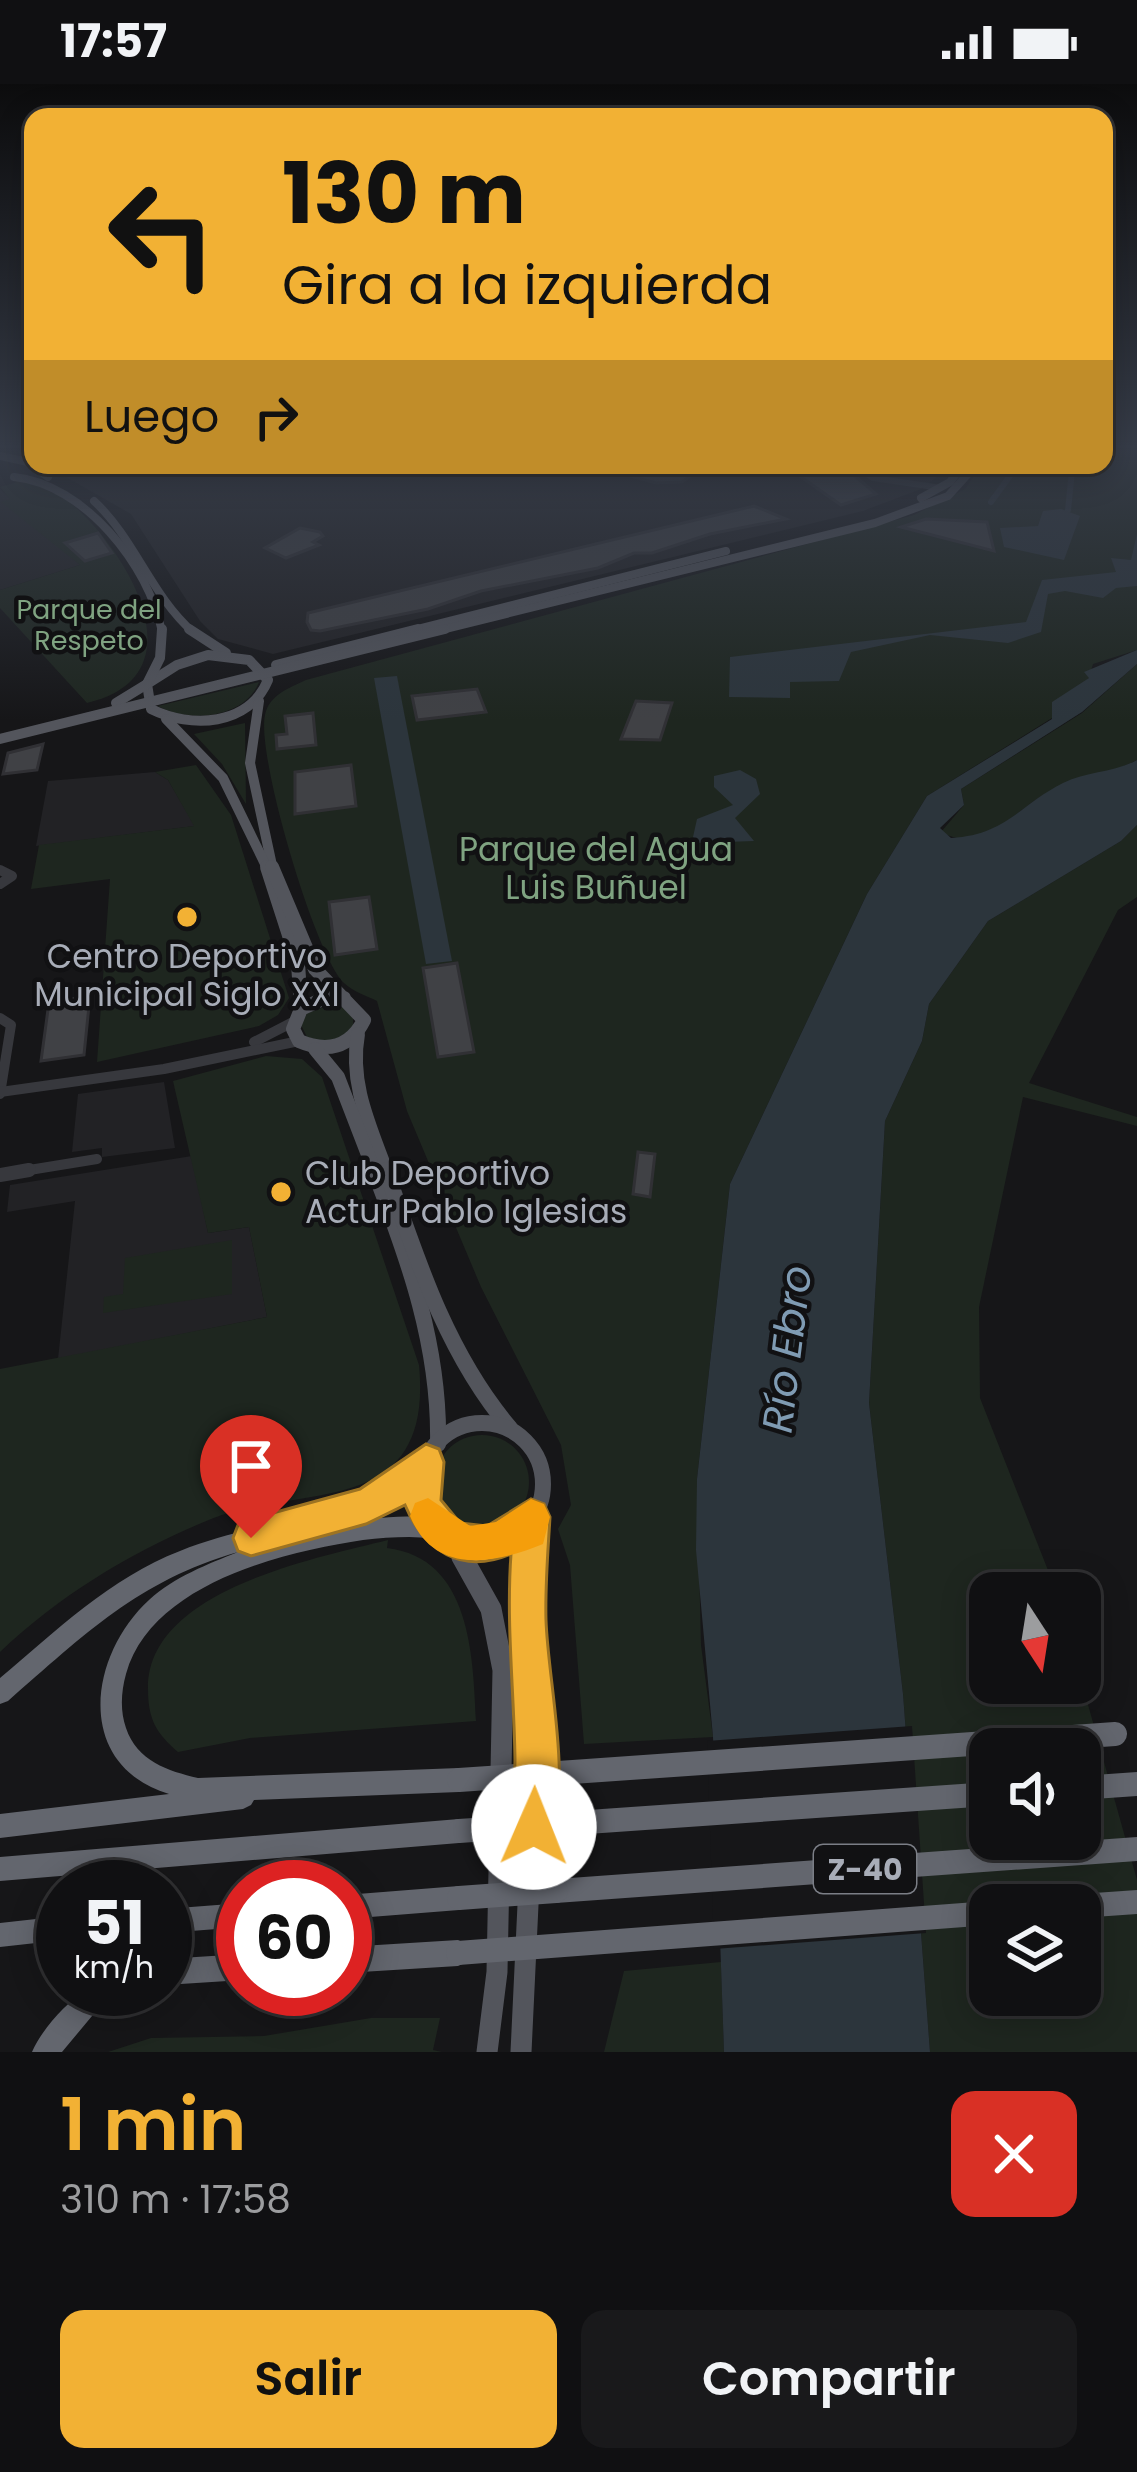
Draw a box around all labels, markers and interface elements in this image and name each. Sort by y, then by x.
text: 17:57 [60,10,167,73]
text: 130 m [282,135,526,252]
icon: left [84,156,240,312]
text: Gira a la izquierda [282,247,772,323]
icon: right [243,384,309,450]
text: Luego [84,385,219,448]
park label: Parque del Respeto [16,591,162,659]
park label: Parque del Agua Luis Buñuel [459,826,733,911]
marker: Centro Deportivo Municipal Siglo XXI [174,904,200,930]
place label: Centro Deportivo Municipal Siglo XXI [34,933,340,1018]
place label: Club Deportivo Actur Pablo Iglesias [305,1150,627,1235]
marker: Club Deportivo Actur Pablo Iglesias [268,1179,294,1205]
water label: Río Ebro [747,1262,827,1436]
pin [200,1415,302,1538]
icon: arrive [218,1433,284,1499]
north arrow [969,1572,1101,1704]
map controls [969,1572,1101,2016]
button: sound [969,1728,1101,1860]
position arrow [471,1764,597,1890]
road number: Z-40 [814,1845,916,1893]
speed limit sign: 60 [216,1860,372,2016]
text: 51 [83,1881,145,1965]
button: layers [969,1884,1101,2016]
text: km/h [74,1946,154,1989]
text: 1 min [60,2074,246,2175]
button: close [951,2091,1077,2217]
text: 310 m · 17:58 [60,2172,291,2227]
button: Salir [60,2310,557,2448]
button: Compartir [581,2310,1077,2448]

